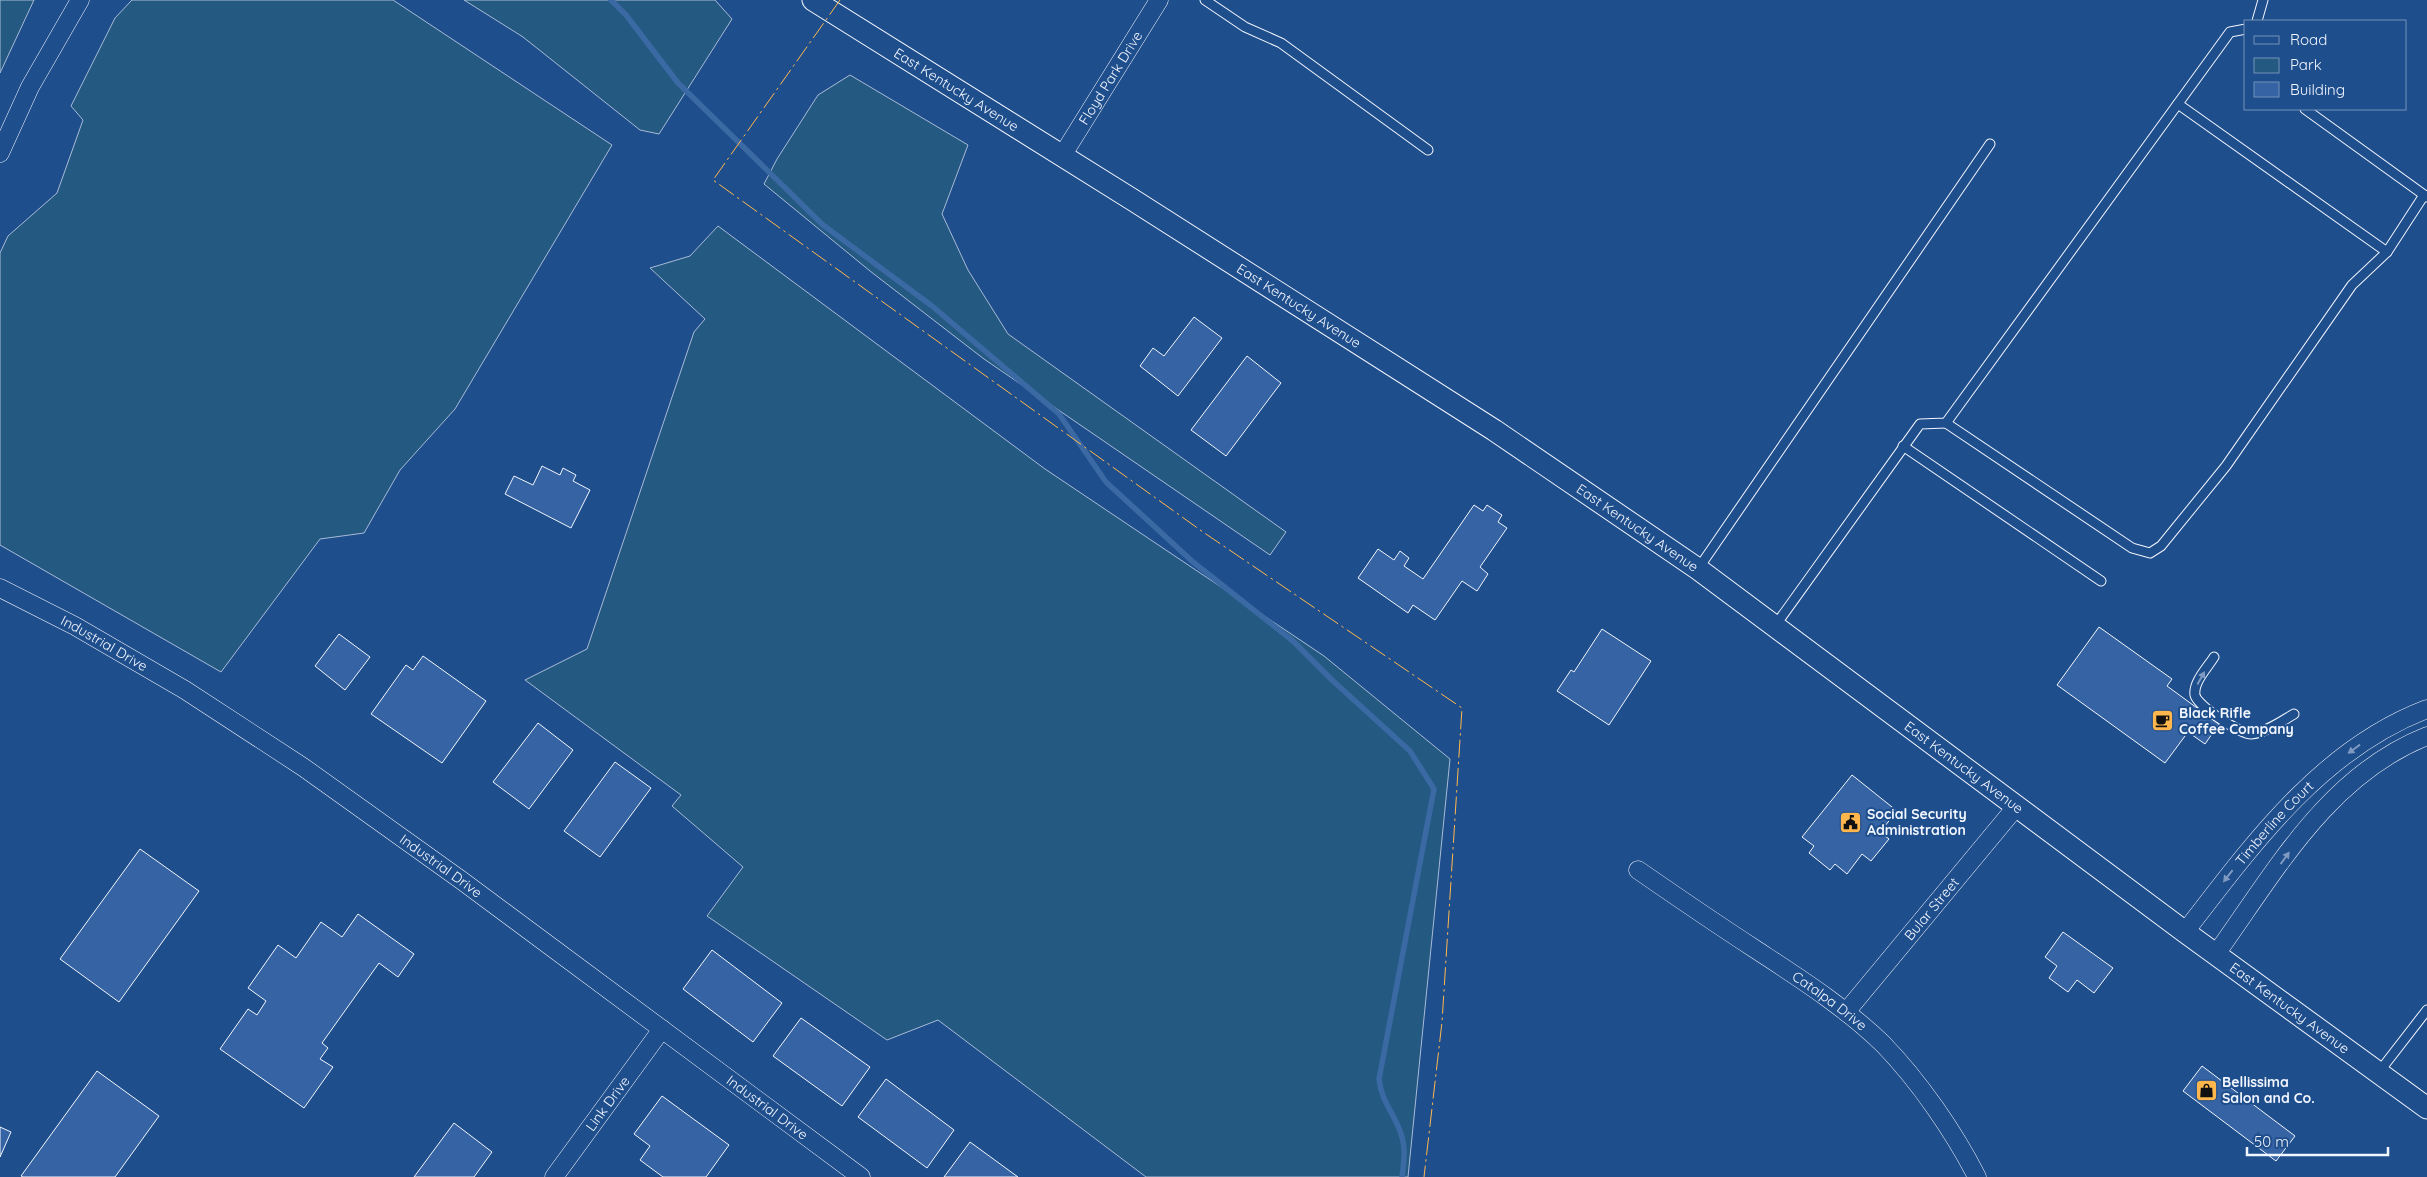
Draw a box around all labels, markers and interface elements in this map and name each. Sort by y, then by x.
legend [2244,20,2407,110]
street label: Floyd Park Drive [1075,28,1146,128]
text: Road [2290,30,2327,49]
street label: East Kentucky Avenue [891,44,1022,135]
text: Park [2290,55,2322,74]
text: Building [2290,80,2345,99]
street label: East Kentucky Avenue [1233,259,1364,352]
street label: East Kentucky Avenue [1573,480,1702,576]
street label: Industrial Drive [58,611,151,675]
one-way arrow [2197,671,2206,684]
place label: Black Rifle Coffee Company [2179,704,2294,738]
cafe icon: Black Rifle Coffee Company [2151,709,2175,733]
street label: East Kentucky Avenue [1901,717,2027,818]
one-way arrow [2347,744,2361,754]
street label: Timberline Court [2231,777,2317,869]
place label: Social Security Administration [1867,805,1967,839]
public building icon: Social Security Administration [1839,810,1863,834]
street label: Industrial Drive [396,830,486,902]
one-way arrow [2280,851,2290,864]
one-way arrow [2222,869,2233,882]
street label: Bular Street [1900,874,1963,944]
street label: East Kentucky Avenue [2226,958,2353,1058]
street label: Catalpa Drive [1789,967,1871,1034]
street label: Industrial Drive [723,1071,812,1144]
street label: Link Drive [582,1072,634,1134]
place label: Bellissima Salon and Co. [2222,1073,2315,1107]
shop icon: Bellissima Salon and Co. [2194,1078,2218,1102]
scale bar [2247,1124,2388,1156]
text: 50 m [2254,1132,2289,1151]

